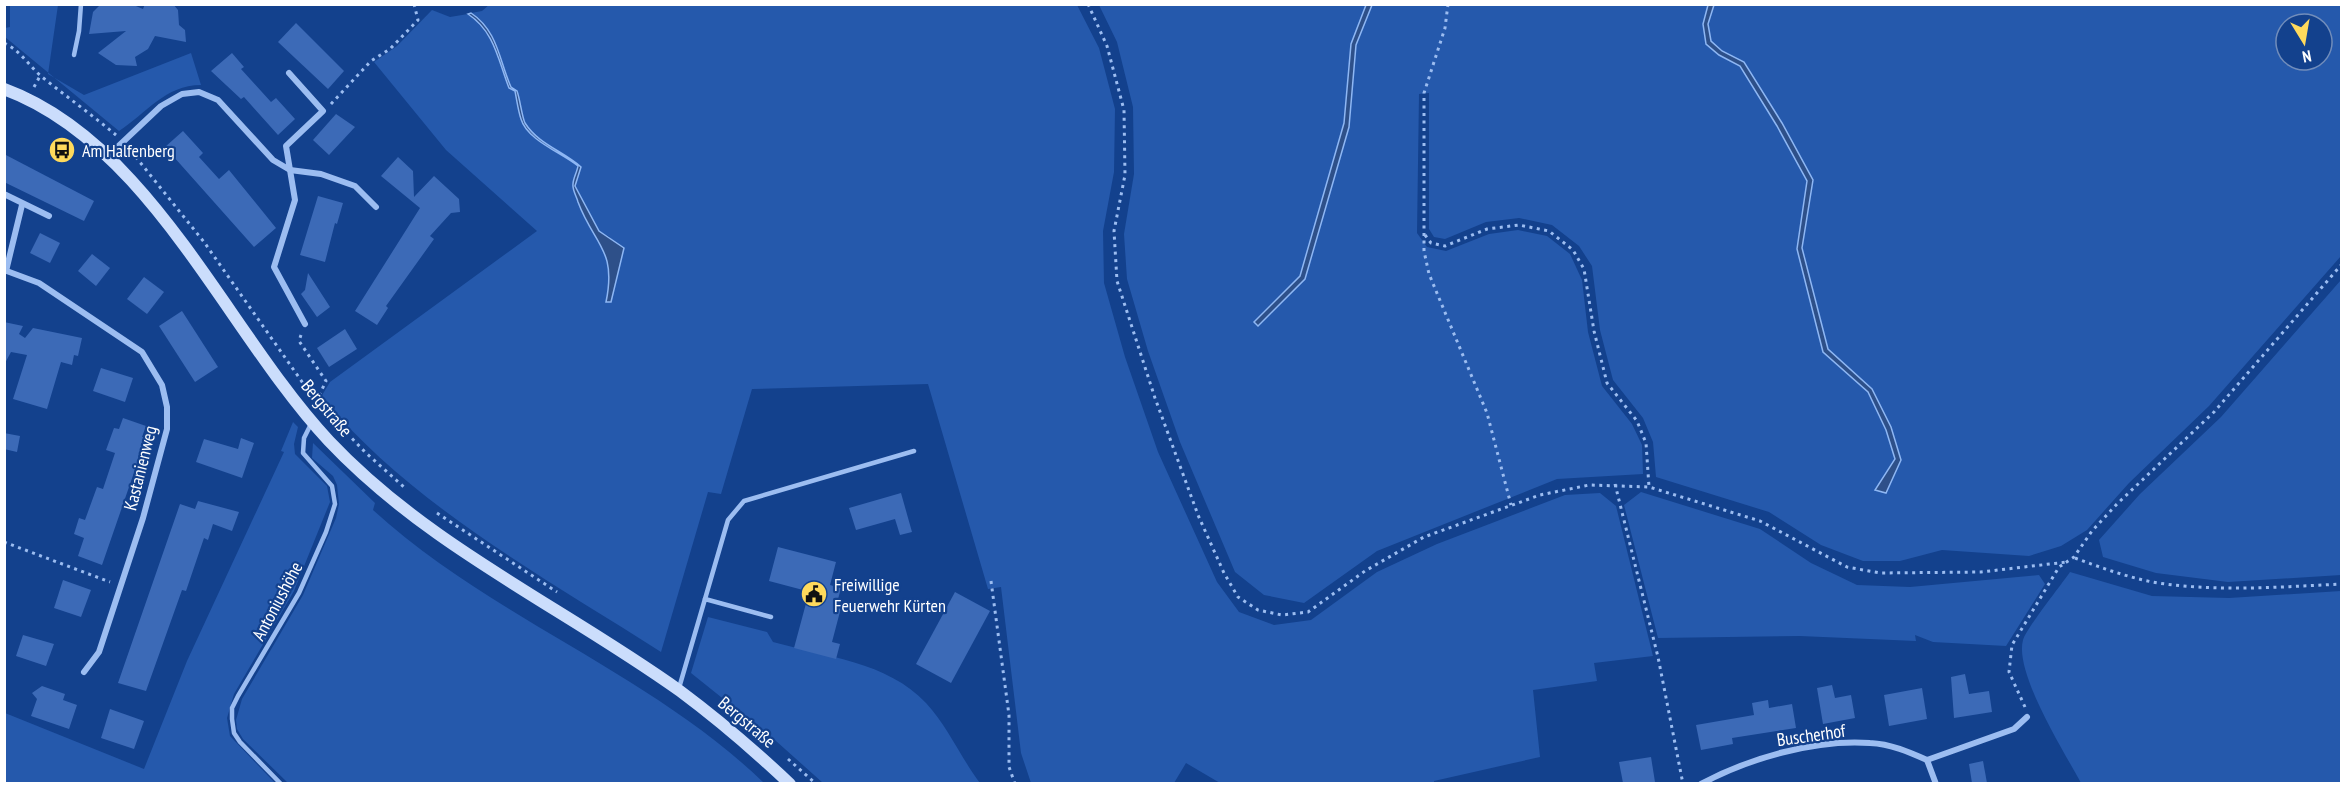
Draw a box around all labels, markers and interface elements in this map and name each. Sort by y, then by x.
north arrow [2274,12,2334,72]
text: N [2301,46,2313,67]
bus stop icon: Am Halfenberg [47,135,77,165]
place label: Am Halfenberg [82,139,175,162]
street label: Bergstraße [296,375,358,441]
street label: Kastanienweg [118,423,162,513]
street label: Antoniushöhe [247,558,307,644]
place label: Freiwillige Feuerwehr Kürten [834,573,946,617]
public building icon: Freiwillige Feuerwehr Kürten [799,579,829,609]
street label: Bergstraße [714,691,780,753]
street label: Buscherhof [1775,719,1848,751]

